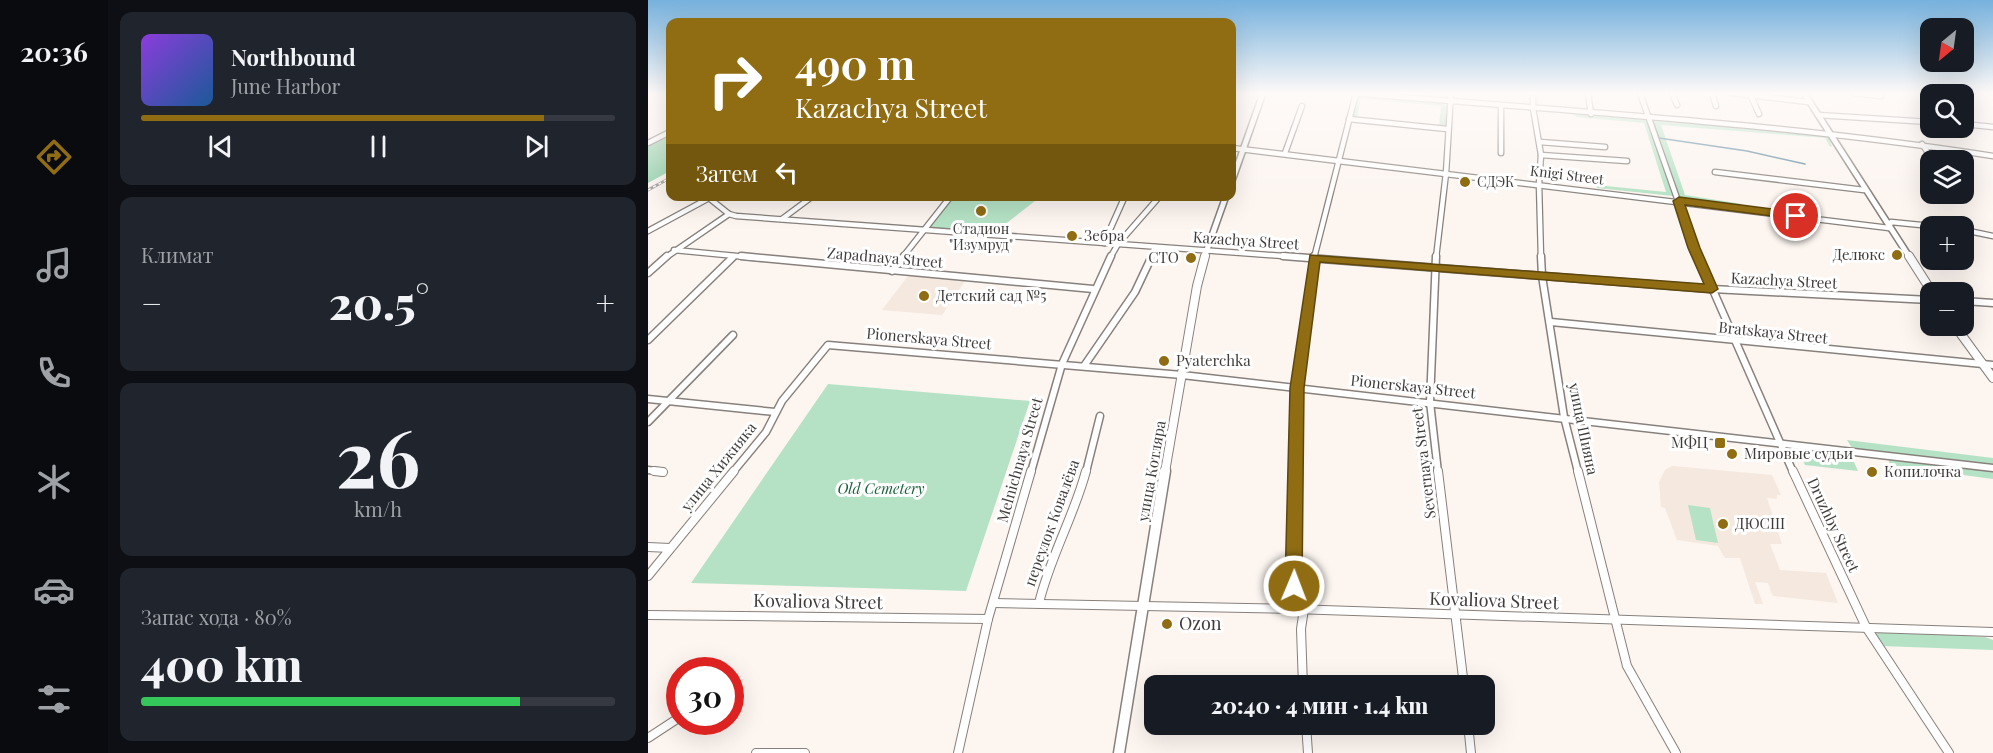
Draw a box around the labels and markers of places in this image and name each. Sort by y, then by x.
place label: СДЭК [1477,172,1515,191]
marker: СДЭК [1458,175,1472,189]
pin [1770,190,1821,241]
marker: Стадион "Изумруд" [974,204,988,218]
place label: Стадион "Изумруд" [949,219,1013,254]
place label: Зебра [1084,225,1125,245]
marker: Зебра [1065,229,1079,243]
place label: Делюкс [1833,244,1885,264]
place label: СТО [1148,247,1179,267]
marker: Делюкс [1890,248,1904,262]
marker: СТО [1184,251,1198,265]
place label: Детский сад №5 [936,285,1047,305]
marker: Детский сад №5 [917,289,931,303]
place label: Pyaterchka [1176,350,1251,370]
marker: Pyaterchka [1157,354,1171,368]
place label: МФЦ [1671,432,1709,452]
marker: МФЦ [1713,436,1727,450]
place label: Мировые судьи [1744,443,1853,463]
marker: Мировые судьи [1725,447,1739,461]
place label: Копилочка [1884,461,1962,481]
marker: Копилочка [1865,465,1879,479]
place label: ДЮСШ [1735,513,1785,533]
marker: ДЮСШ [1716,517,1730,531]
place label: Ozon [1179,611,1222,635]
marker: Ozon [1160,617,1174,631]

